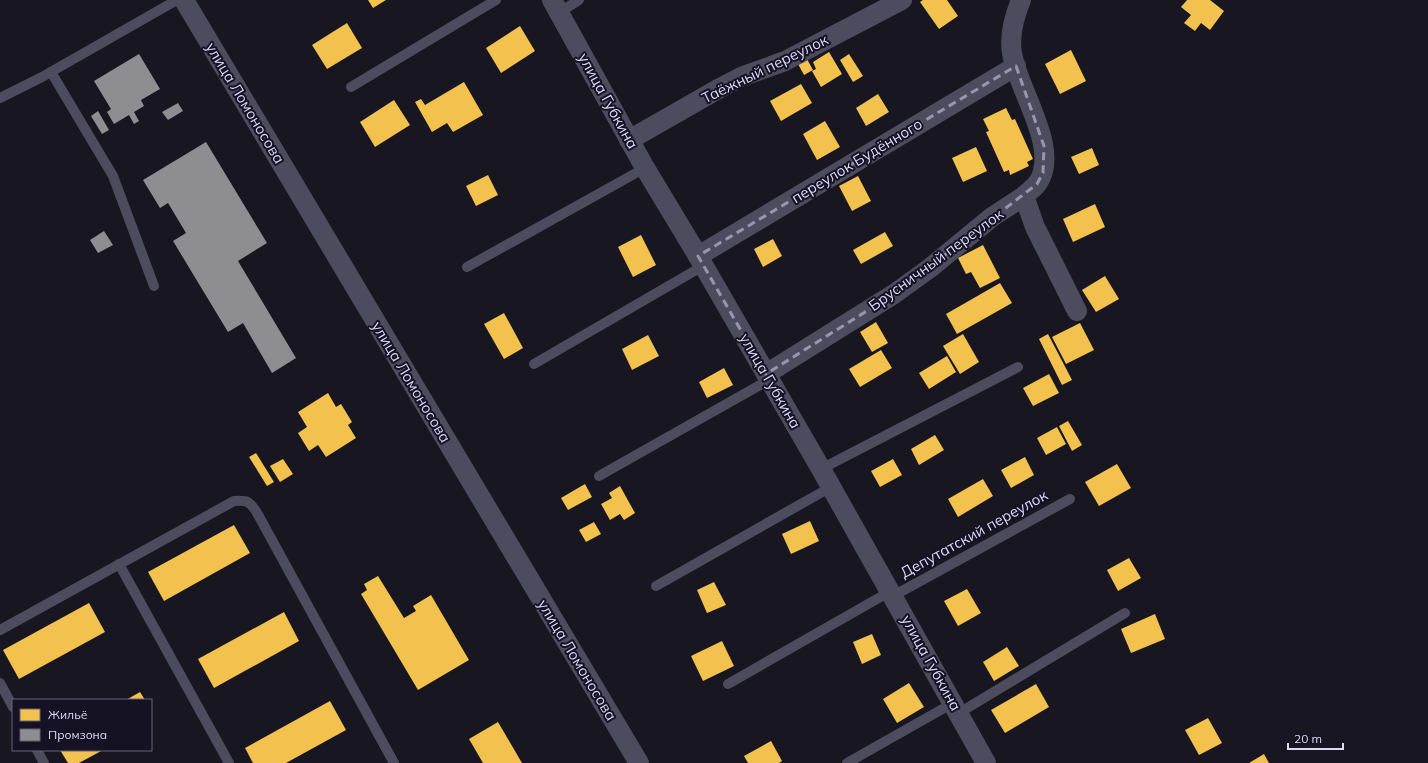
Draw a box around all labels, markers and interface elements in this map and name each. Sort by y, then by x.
street label: Таёжный переулок [698,29,832,107]
street label: улица Ломоносова [202,39,289,167]
street label: улица Губкина [574,50,643,152]
street label: переулок Будённого [788,114,926,207]
street label: Брусничный переулок [865,204,1008,315]
street label: улица Ломоносова [368,318,455,446]
street label: улица Губкина [736,330,805,432]
street label: Депутатский переулок [897,485,1052,582]
street label: улица Ломоносова [534,596,621,724]
street label: улица Губкина [897,612,966,714]
legend [12,699,152,751]
text: Жильё [48,707,88,722]
scale bar [1288,725,1343,751]
text: Промзона [48,727,107,742]
text: 20 m [1294,731,1322,746]

